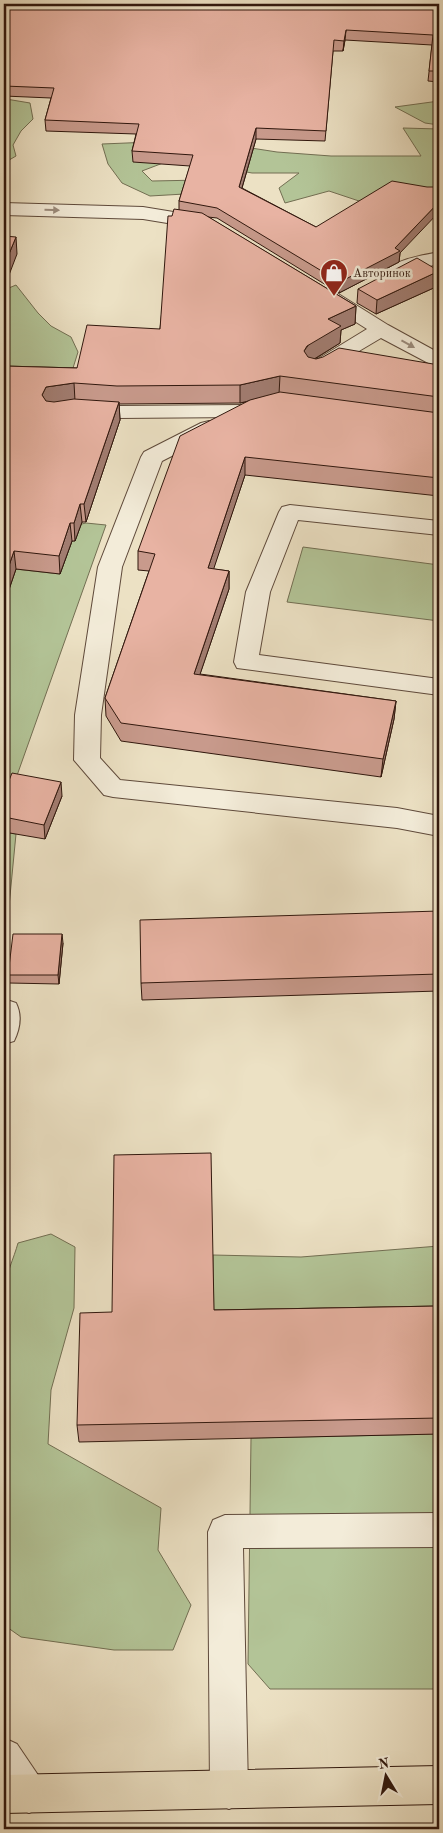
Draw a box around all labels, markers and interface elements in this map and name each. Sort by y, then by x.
one-way arrow [45,207,61,215]
shop icon: Авторинок [319,258,349,297]
place label: Авторинок [353,268,411,280]
one-way arrow [401,340,416,348]
north arrow [360,1750,410,1800]
text: N [377,1756,391,1772]

